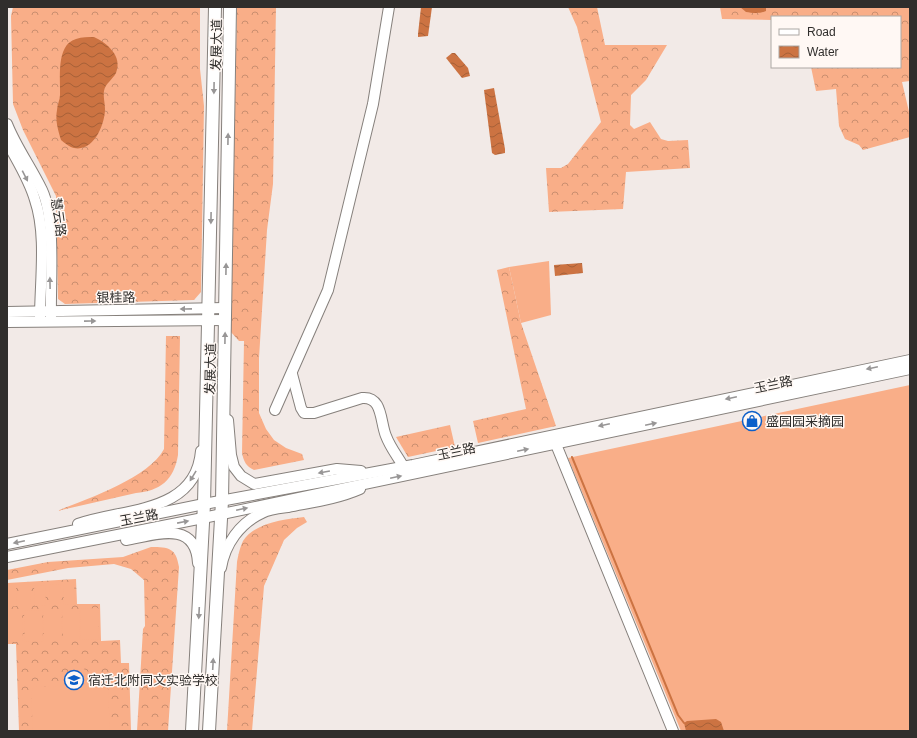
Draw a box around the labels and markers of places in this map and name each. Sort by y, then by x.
shop icon: 盛园园采摘园 [741,410,763,432]
place label: 盛园园采摘园 [766,414,844,429]
school or university icon: 宿迁北附同文实验学校 [63,669,85,691]
place label: 宿迁北附同文实验学校 [88,673,218,688]

